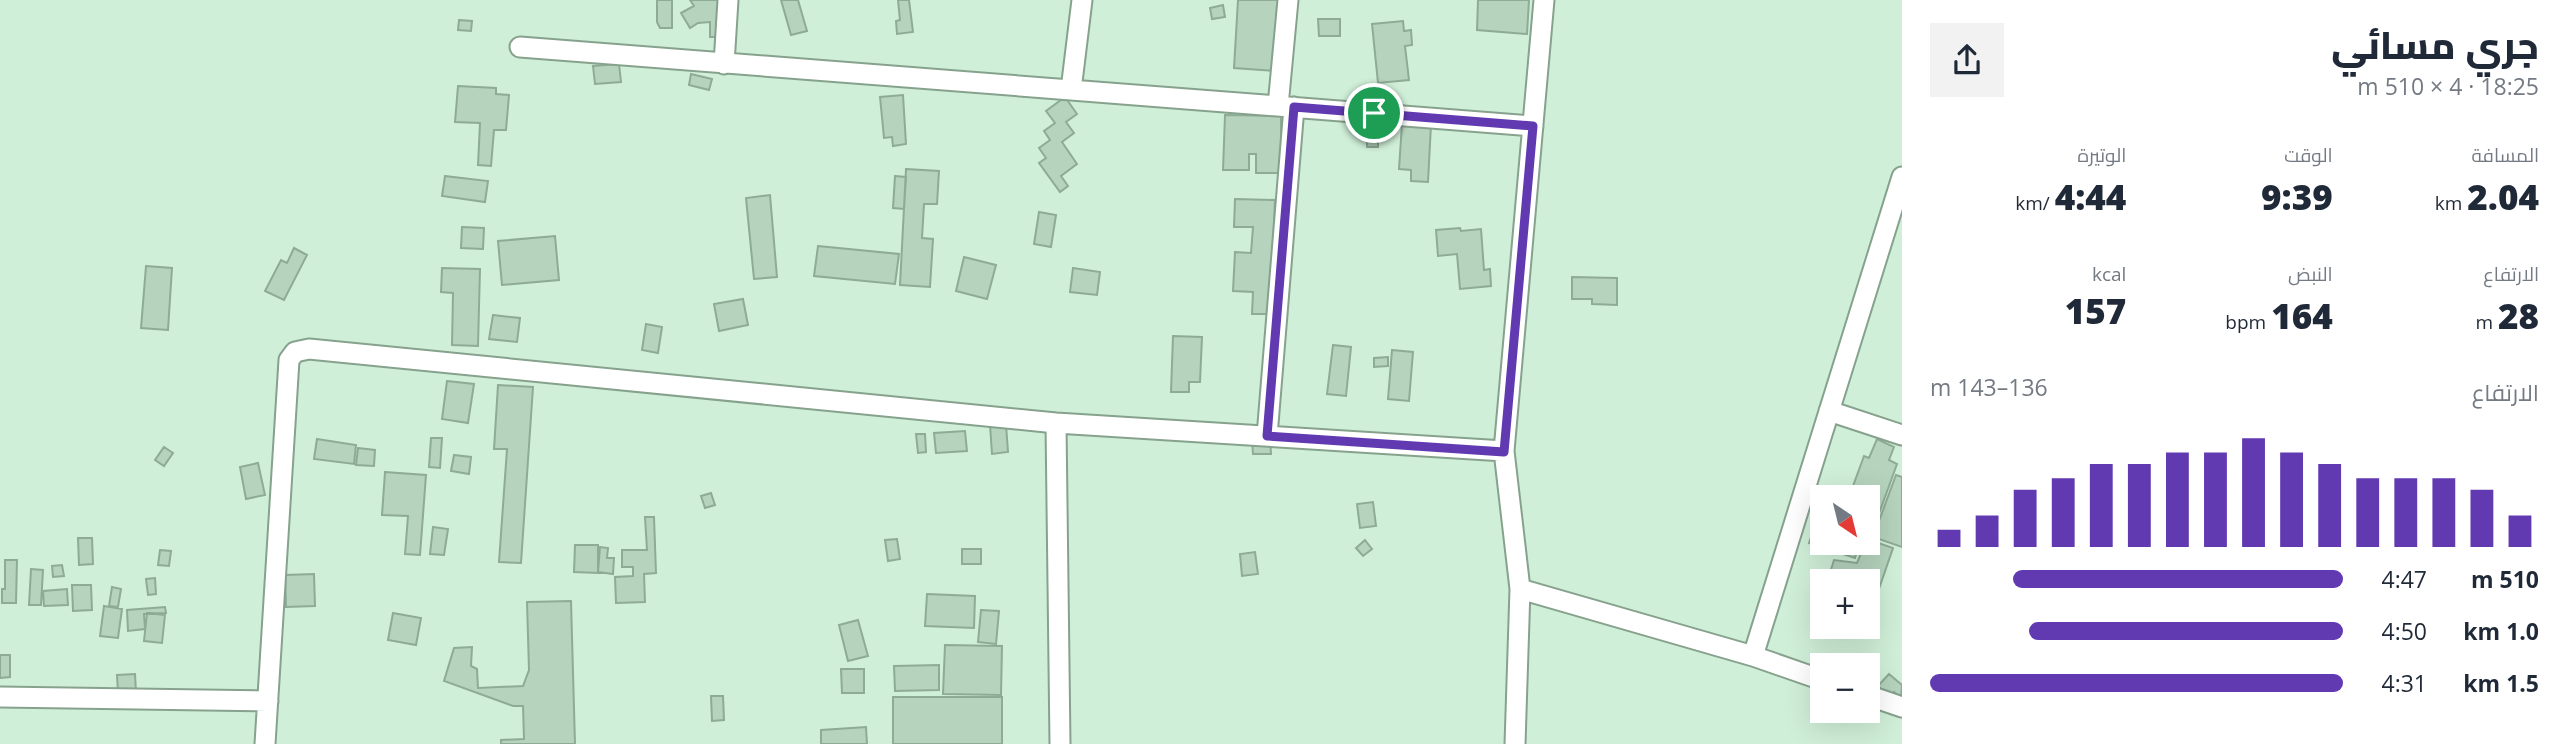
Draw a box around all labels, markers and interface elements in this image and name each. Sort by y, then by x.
text: جري مسائي [2331,18,2539,70]
button: share [1930,23,2004,97]
text: 18:25 · 4 × 510 m [2357,70,2539,102]
pin [1344,83,1404,143]
icon: arrive [1355,94,1393,132]
text: الوتيرة [2078,142,2126,168]
text: الوقت [2284,142,2333,168]
text: المسافة [2471,142,2539,168]
text: 4:44 [2055,173,2126,220]
text: 9:39 [2261,173,2333,220]
text: 2.04 [2467,173,2539,220]
text: /km [2015,190,2055,216]
text: km [2435,190,2467,216]
text: kcal [2092,261,2126,287]
text: النبض [2288,261,2333,287]
text: الارتفاع [2483,261,2539,287]
text: 157 [2065,287,2126,334]
text: 164 [2271,292,2333,339]
text: 28 [2498,292,2539,339]
text: bpm [2225,309,2271,335]
text: m [2475,309,2498,335]
text: 136–143 m [1930,371,2048,403]
text: الارتفاع [2472,376,2539,408]
north arrow [1810,485,1880,555]
map controls [1810,485,1880,723]
text: 4:47 [2382,563,2427,595]
text: 510 m [2471,563,2539,595]
button: + [1810,569,1880,639]
text: 4:50 [2382,615,2427,647]
text: 1.0 km [2463,615,2539,647]
button: − [1810,653,1880,723]
text: 4:31 [2382,667,2427,699]
text: 1.5 km [2463,667,2539,699]

